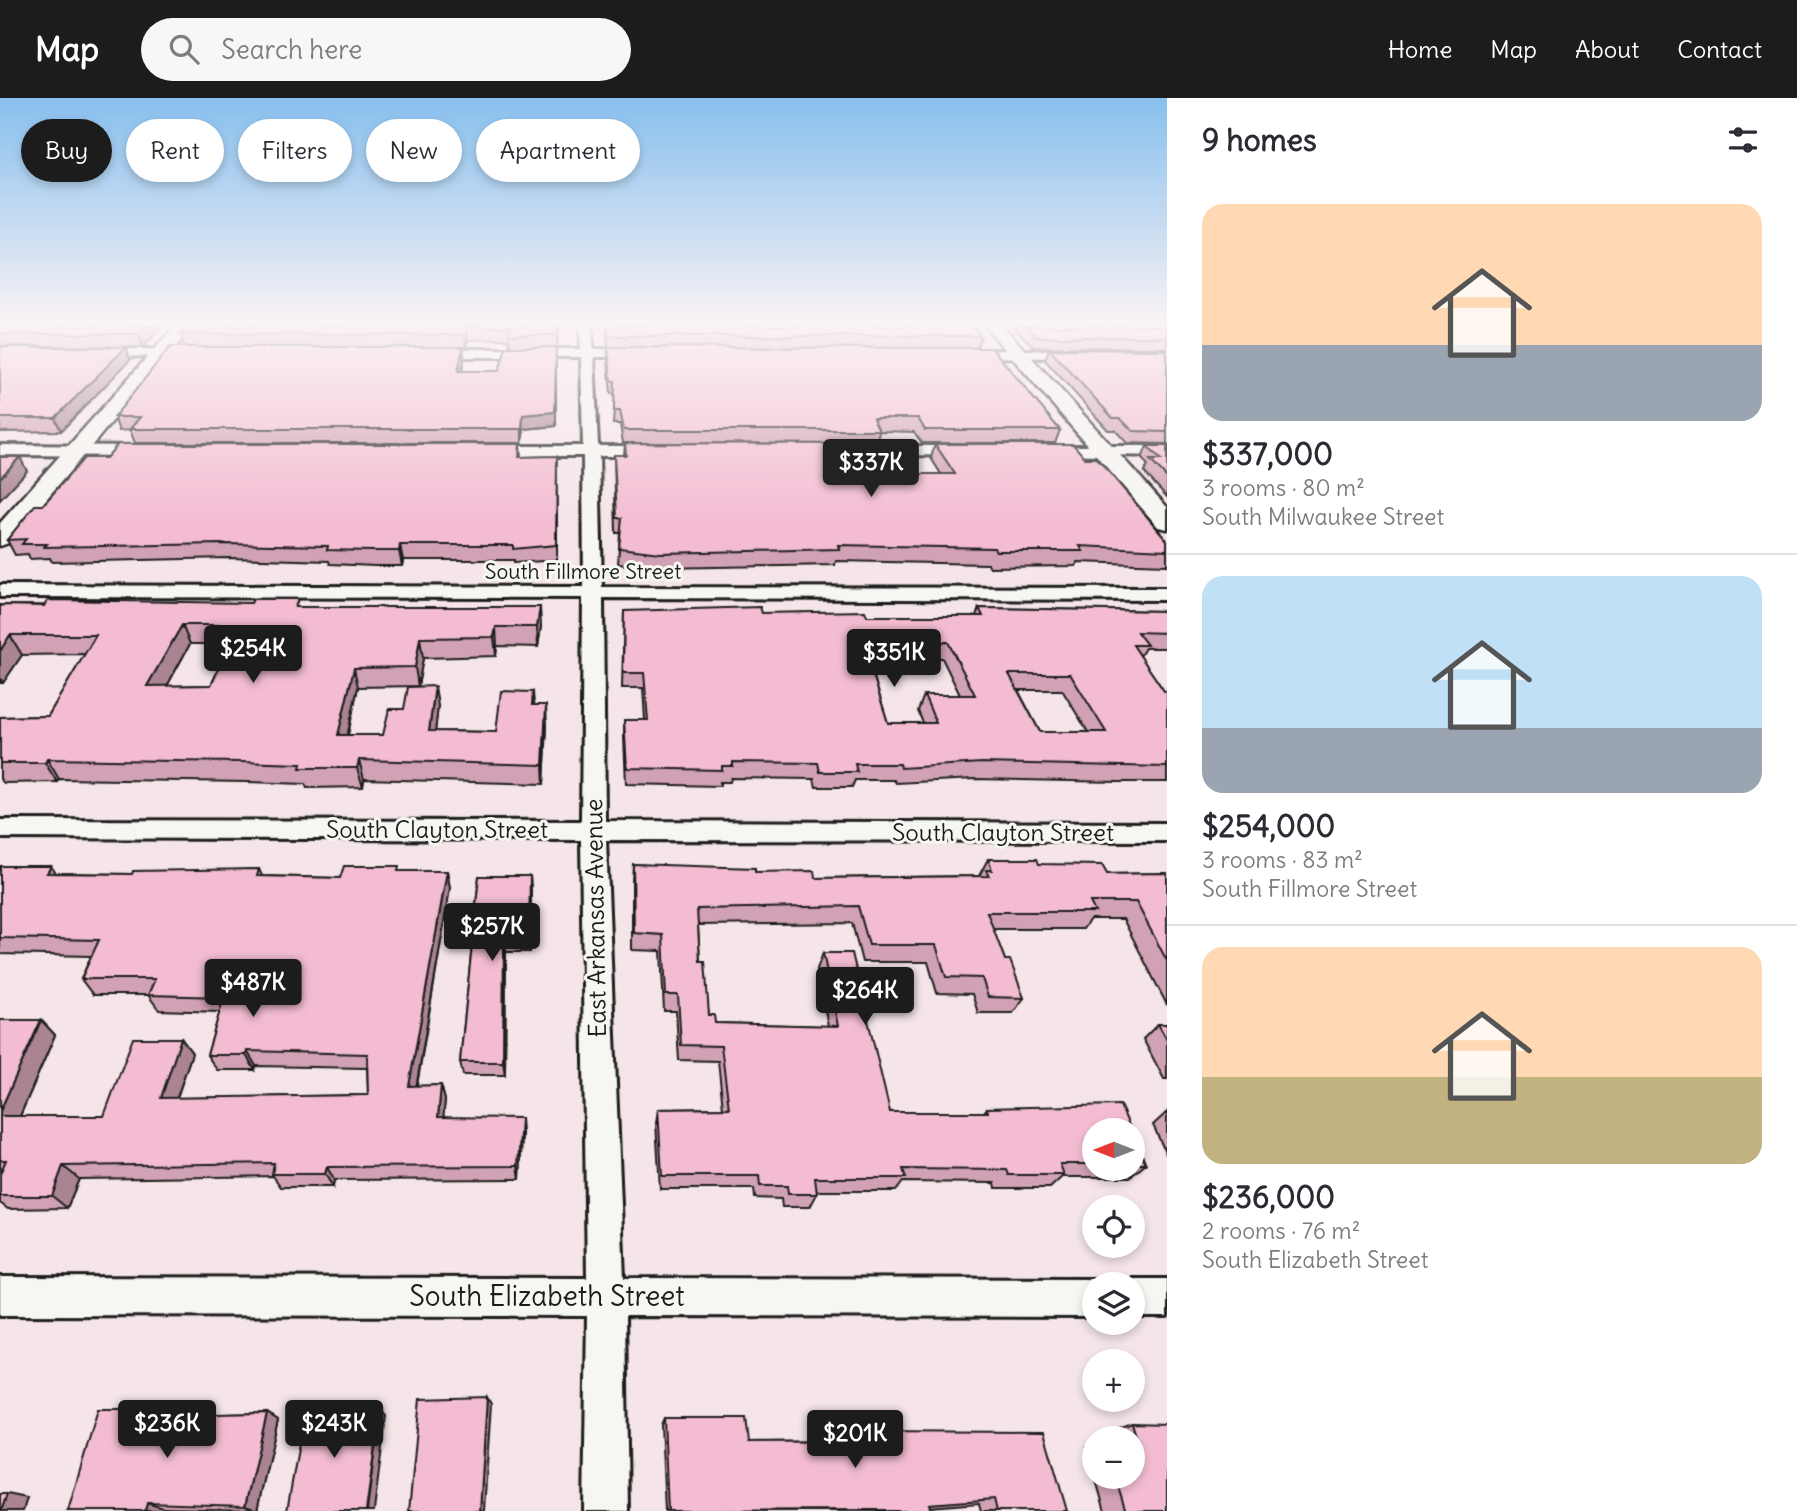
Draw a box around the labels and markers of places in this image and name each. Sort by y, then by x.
pin: $337K [822,440,920,499]
pin: $254K [204,626,302,685]
pin: $351K [845,630,943,689]
pin: $257K [443,904,541,963]
pin: $487K [204,960,302,1019]
pin: $264K [816,968,914,1027]
pin: $236K [118,1400,216,1460]
pin: $243K [285,1400,383,1460]
pin: $201K [806,1410,904,1470]

